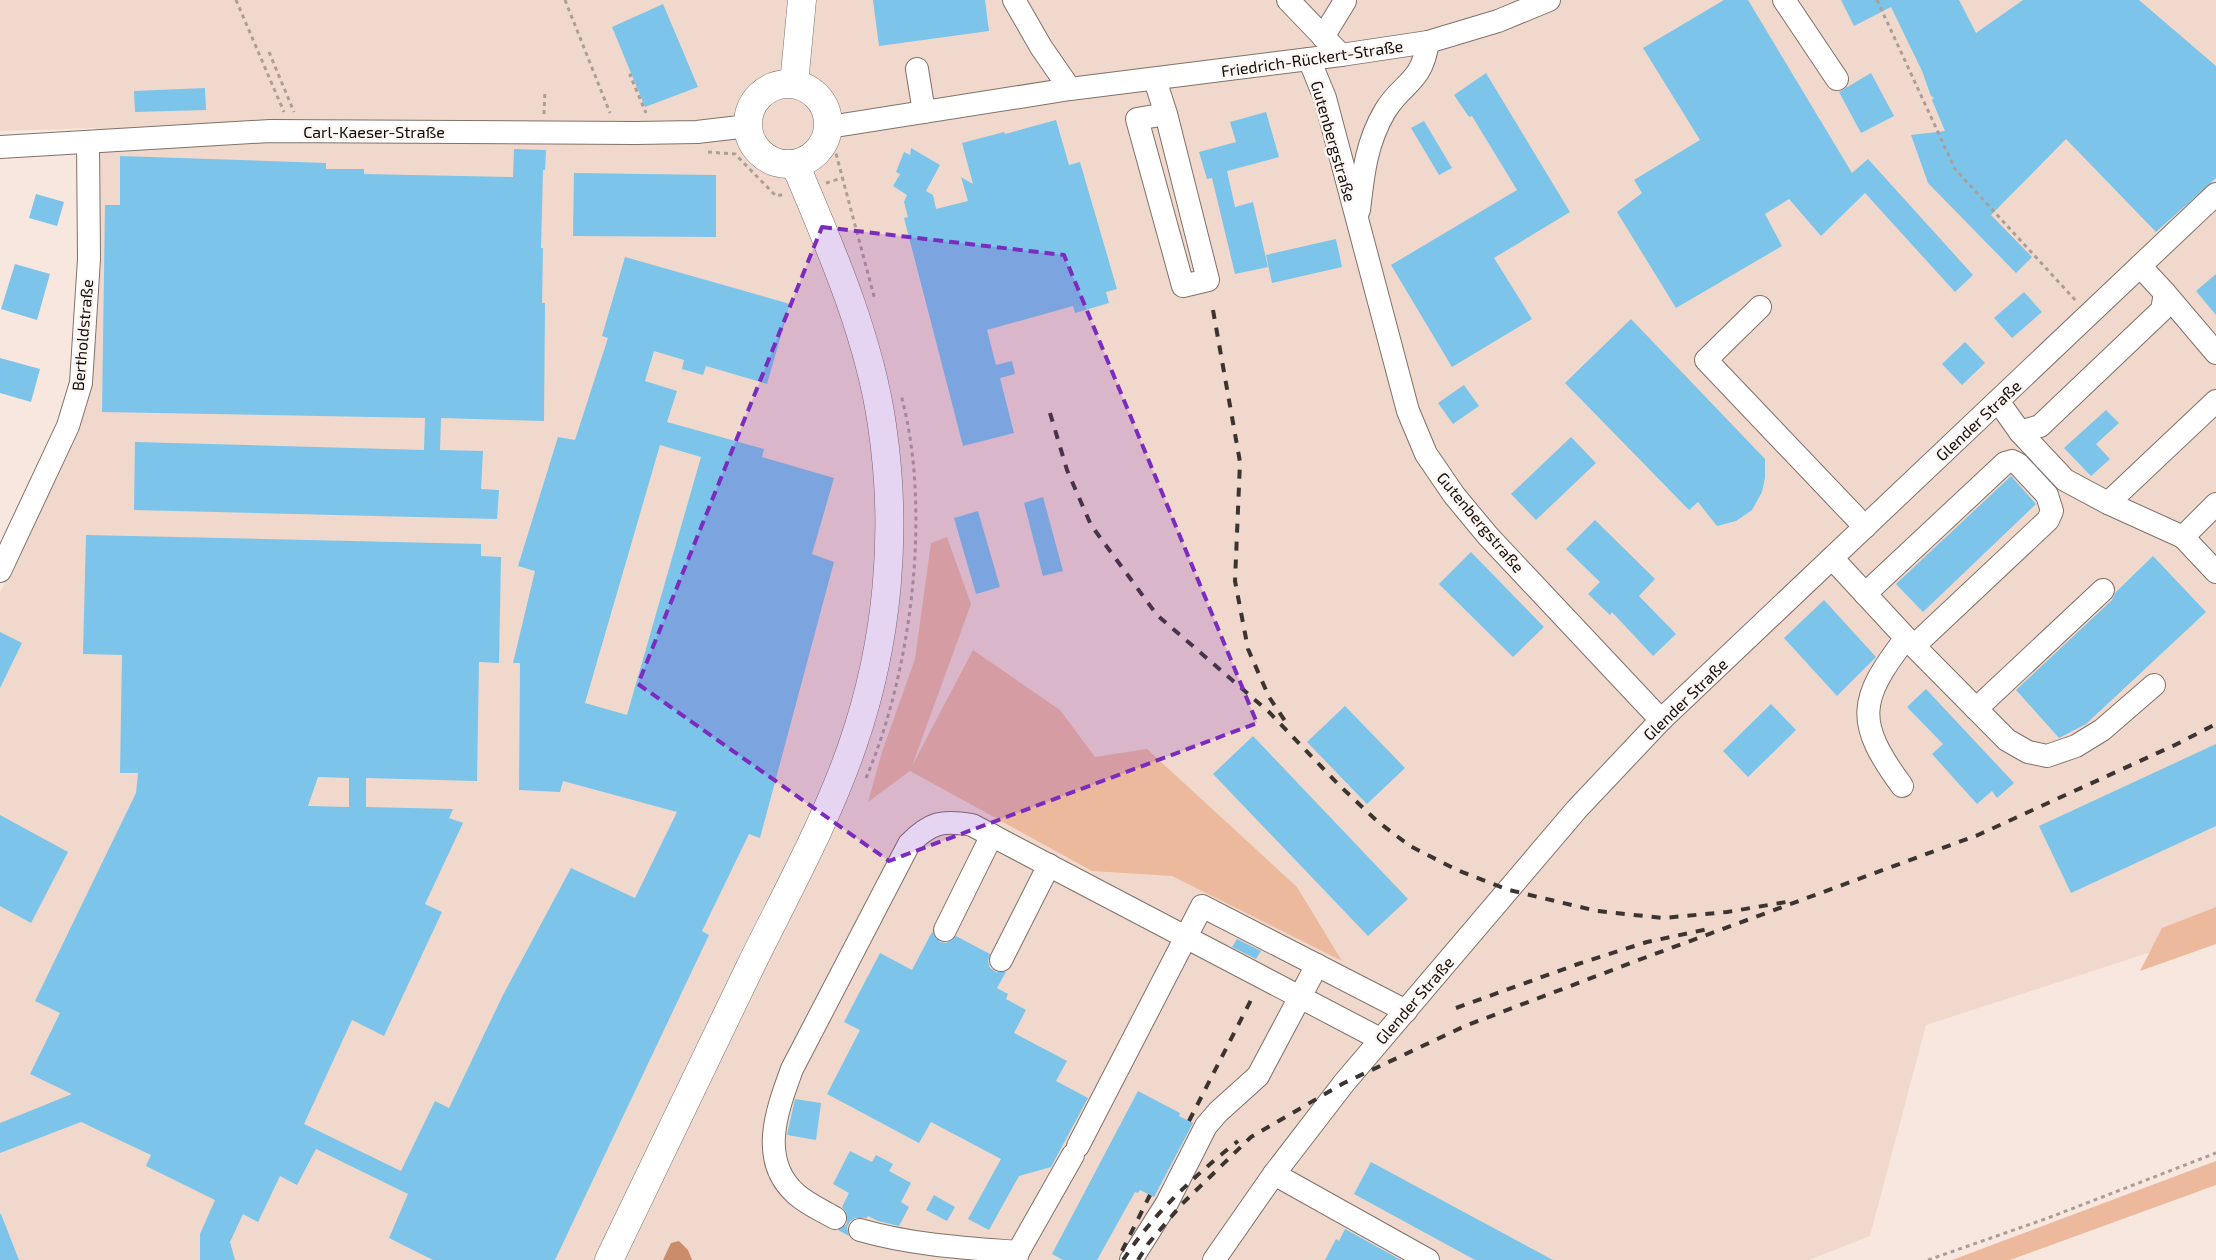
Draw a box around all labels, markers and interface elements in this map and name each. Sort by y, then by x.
street label: Friedrich-Rückert-Straße [1220,36,1404,80]
street label: Gutenbergstraße [1308,78,1360,204]
street label: Carl-Kaeser-Straße [303,122,445,141]
street label: Bertholdstraße [68,278,96,392]
street label: Glender Straße [1931,376,2025,464]
street label: Gutenbergstraße [1434,468,1528,576]
street label: Glender Straße [1639,654,1731,744]
street label: Glender Straße [1371,952,1457,1048]

